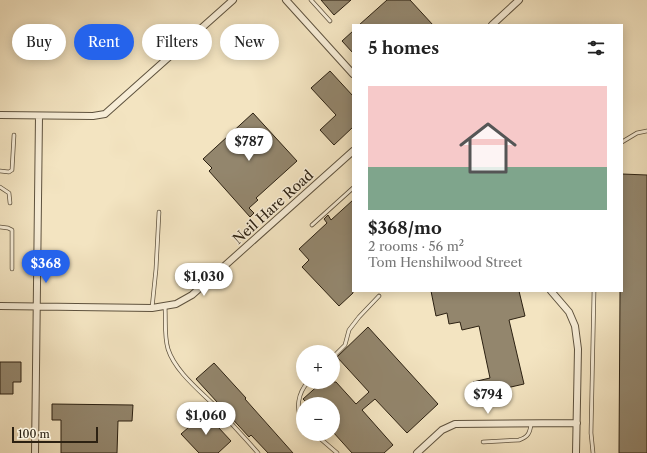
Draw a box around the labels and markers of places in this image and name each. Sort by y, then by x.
pin: $787 [225,128,273,162]
pin: $368 [22,250,70,284]
pin: $1,030 [171,263,237,297]
pin: $794 [464,381,512,415]
pin: $1,060 [173,402,239,436]

